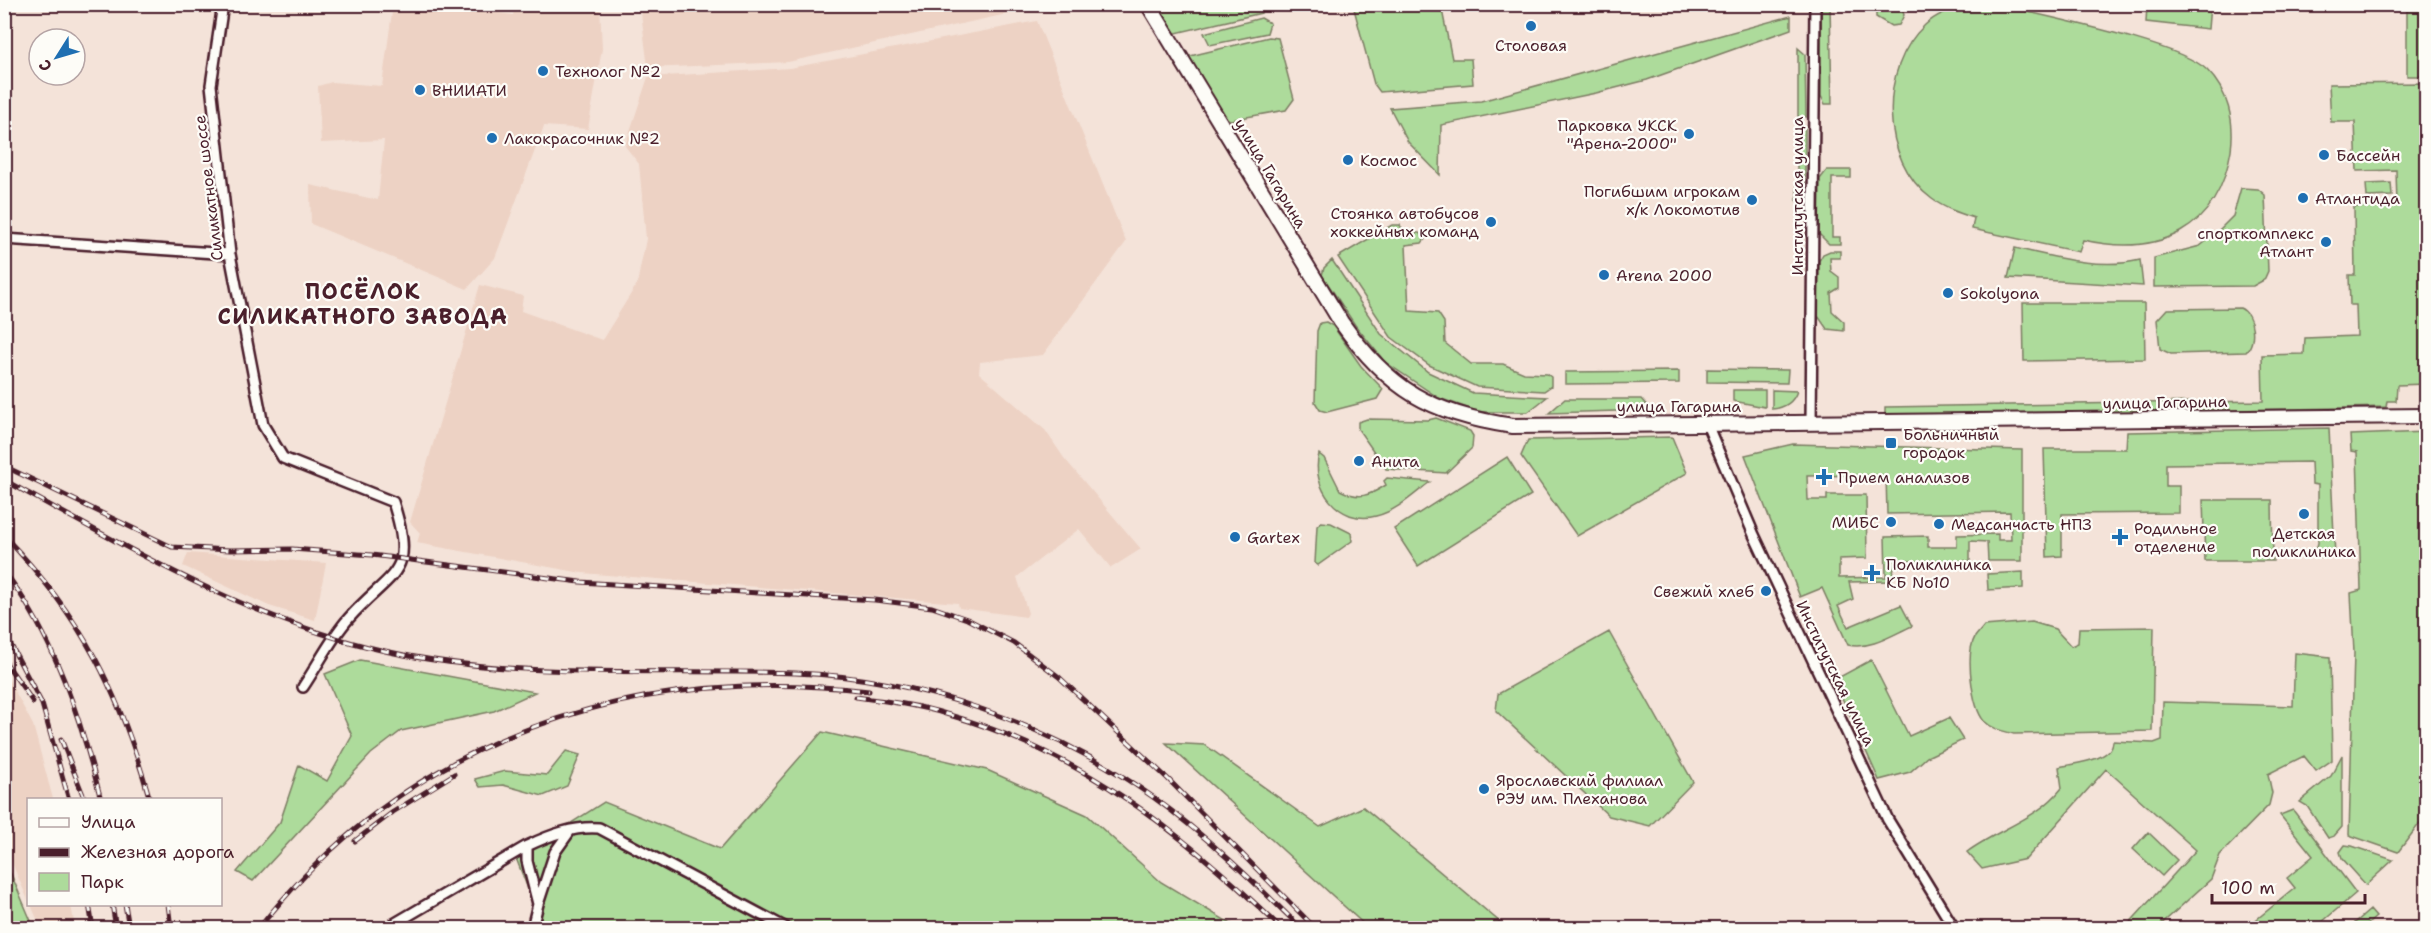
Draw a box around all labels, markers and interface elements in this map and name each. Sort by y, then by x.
marker: Столовая [1524,19,1538,33]
north arrow [27,27,87,87]
place label: Столовая [1495,35,1567,56]
text: С [34,55,57,76]
place label: Технолог №2 [555,61,661,82]
marker: Технолог №2 [536,64,550,78]
place label: ВНИИАТИ [432,80,507,101]
marker: ВНИИАТИ [413,83,427,97]
street label: Силикатное шоссе [189,114,228,262]
street label: улица Гагарина [1230,114,1312,232]
place label: Парковка УКСК "Арена-2000" [1558,115,1678,154]
street label: Институтская улица [1787,116,1808,276]
marker: Парковка УКСК "Арена-2000" [1682,127,1696,141]
place label: Лакокрасочник №2 [504,128,660,149]
marker: Лакокрасочник №2 [485,131,499,145]
place label: Бассейн [2336,145,2400,166]
marker: Бассейн [2317,148,2331,162]
place label: Космос [1360,150,1417,171]
marker: Космос [1341,153,1355,167]
place label: Погибшим игрокам х/к Локомотив [1584,181,1740,220]
place label: Атлантида [2315,188,2400,209]
marker: Атлантида [2296,191,2310,205]
marker: Погибшим игрокам х/к Локомотив [1745,193,1759,207]
place label: Стоянка автобусов хоккейных команд [1330,203,1479,242]
marker: Стоянка автобусов хоккейных команд [1484,215,1498,229]
place label: спорткомплекс Атлант [2197,223,2315,262]
marker: спорткомплекс Атлант [2319,235,2333,249]
place label: Arena 2000 [1616,265,1712,286]
marker: Arena 2000 [1597,268,1611,282]
district label: ПОСЁЛОК СИЛИКАТНОГО ЗАВОДА [218,277,508,331]
place label: Sokolyona [1960,283,2039,304]
marker: Sokolyona [1941,286,1955,300]
street label: улица Гагарина [2103,391,2227,414]
street label: улица Гагарина [1617,396,1741,417]
place label: Больничный городок [1903,424,1999,463]
marker: Больничный городок [1884,436,1898,450]
place label: Анита [1371,451,1419,472]
marker: Анита [1352,454,1366,468]
place label: Прием анализов [1838,467,1970,488]
marker: Прием анализов [1815,468,1833,486]
marker: Детская поликлиника [2297,507,2311,521]
place label: МИБС [1832,512,1879,533]
place label: Медсанчасть НПЗ [1951,514,2092,535]
marker: МИБС [1884,515,1898,529]
marker: Медсанчасть НПЗ [1932,517,1946,531]
place label: Родильное отделение [2134,518,2217,557]
place label: Детская поликлиника [2252,523,2356,562]
place label: Gartex [1247,527,1300,548]
marker: Родильное отделение [2111,528,2129,546]
marker: Gartex [1228,530,1242,544]
place label: Поликлиника КБ No10 [1886,554,1991,593]
marker: Поликлиника КБ No10 [1863,564,1881,582]
place label: Свежий хлеб [1653,581,1754,602]
marker: Свежий хлеб [1759,584,1773,598]
street label: Институтская улица [1791,597,1880,749]
place label: Ярославский филиал РЭУ им. Плеханова [1496,770,1663,809]
marker: Ярославский филиал РЭУ им. Плеханова [1477,782,1491,796]
legend [27,798,222,906]
text: Улица [81,810,135,834]
text: Железная дорога [81,840,234,864]
scale bar [2212,867,2365,905]
text: Парк [81,870,124,894]
text: 100 m [2221,876,2275,900]

